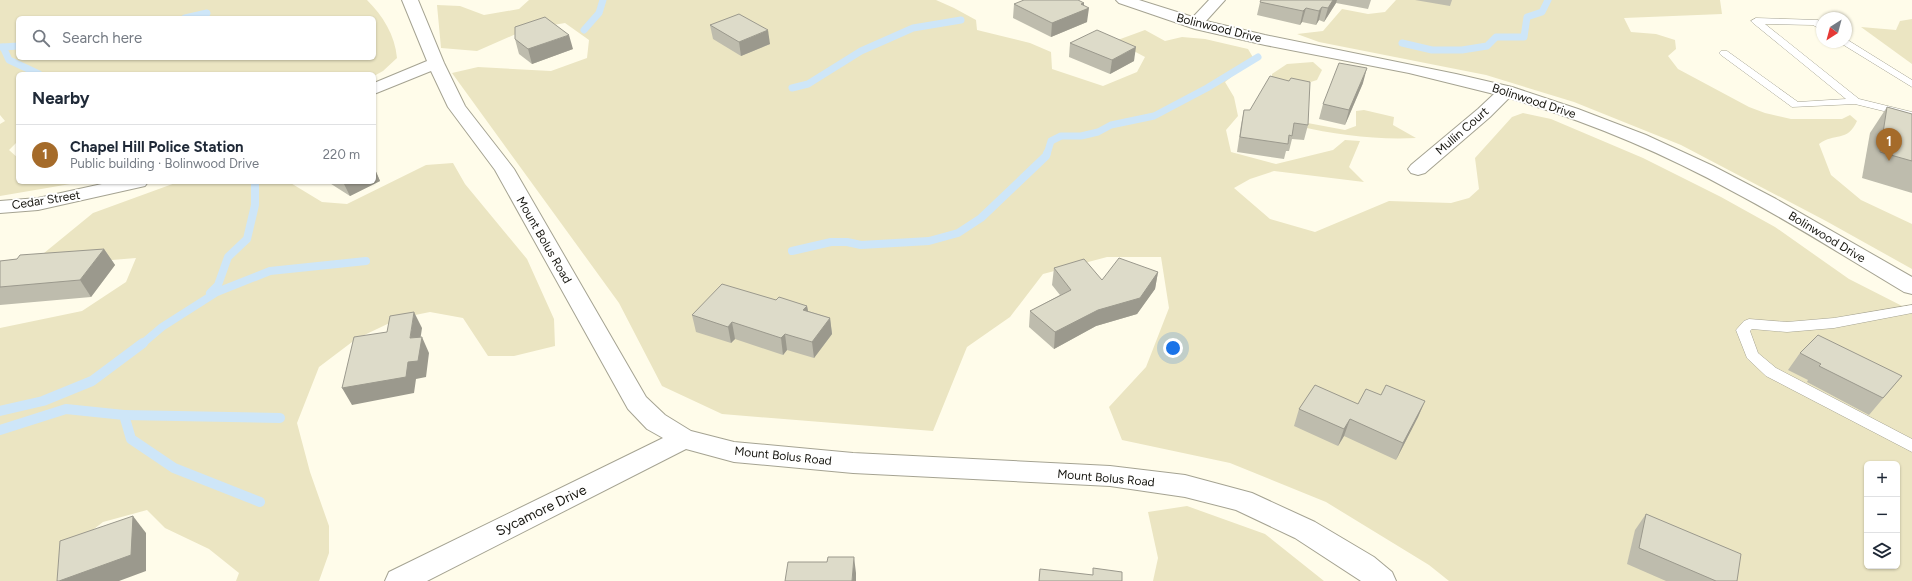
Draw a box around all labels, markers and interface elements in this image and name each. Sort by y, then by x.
street label: Bolinwood Drive [1175,11,1263,45]
north arrow [1816,12,1852,48]
search box [16,16,376,60]
icon: search [30,27,52,49]
text: Search here [62,29,142,47]
street label: Bolinwood Drive [1490,81,1578,121]
text: Nearby [32,88,90,108]
street label: Mullin Court [1433,104,1492,158]
pin: 1 [1876,128,1902,161]
text: Chapel Hill Police Station [70,138,244,156]
text: 1 [42,147,48,162]
text: 220 m [323,147,360,162]
text: Public building · Bolinwood Drive [70,156,259,171]
street label: Cedar Street [11,188,82,212]
street label: Mount Bolus Road [513,194,575,286]
street label: Bolinwood Drive [1786,209,1868,266]
your location [1163,338,1183,358]
street label: Mount Bolus Road [734,444,832,468]
map controls [1864,461,1900,569]
button: + [1864,461,1900,497]
street label: Mount Bolus Road [1057,467,1155,489]
street label: Sycamore Drive [493,481,590,540]
button: − [1864,497,1900,533]
button: layers [1864,533,1900,569]

